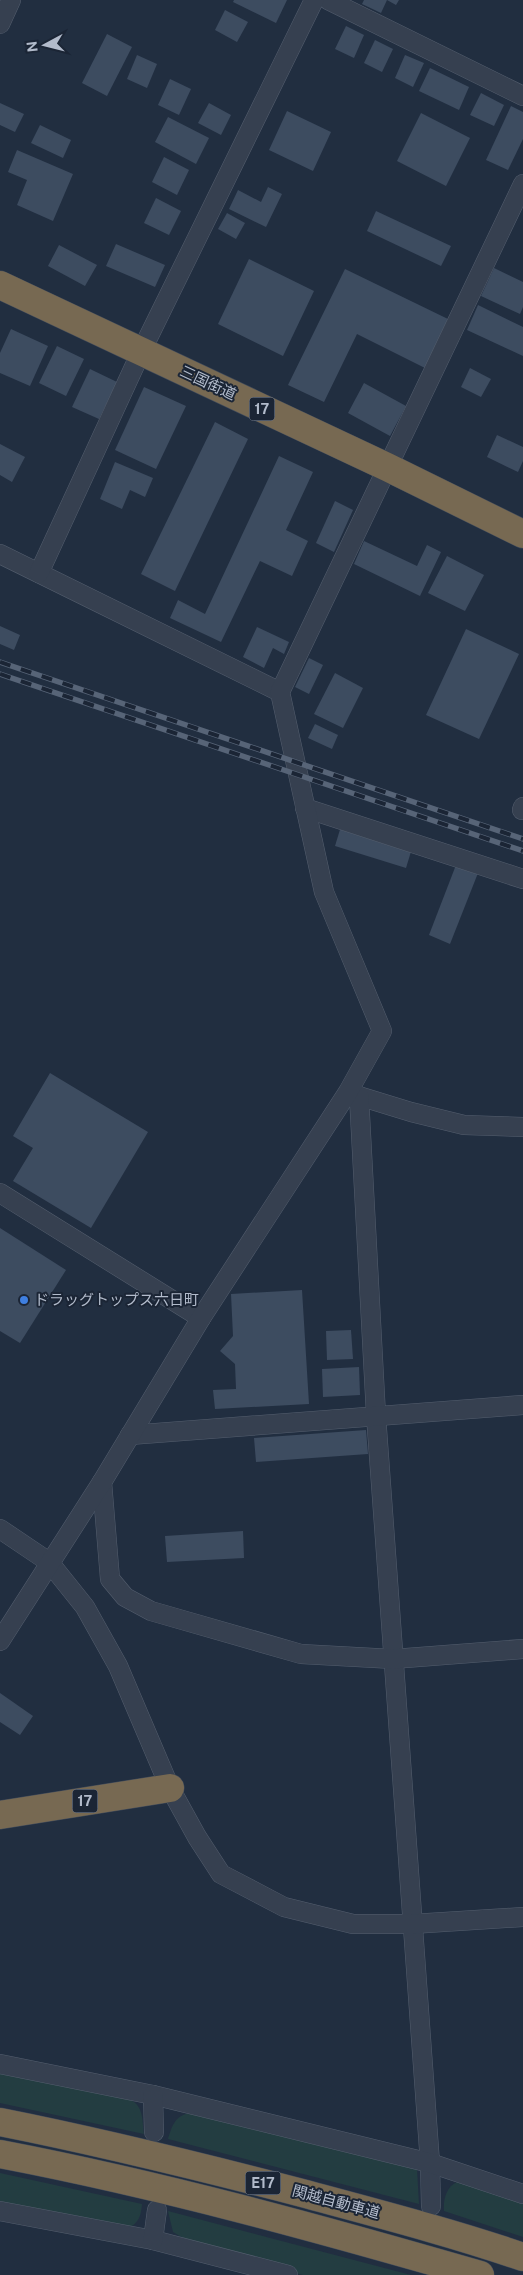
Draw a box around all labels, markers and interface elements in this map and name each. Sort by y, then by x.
north arrow [20,20,70,70]
text: N [23,40,41,53]
street label: 三国街道 [177,362,239,403]
road number: 17 [250,398,274,420]
place label: ドラッグトップス六日町 [34,1291,199,1308]
marker: ドラッグトップス六日町 [18,1294,30,1306]
road number: 17 [72,1790,98,1812]
road number: E17 [246,2172,280,2194]
street label: 関越自動車道 [290,2182,382,2221]

